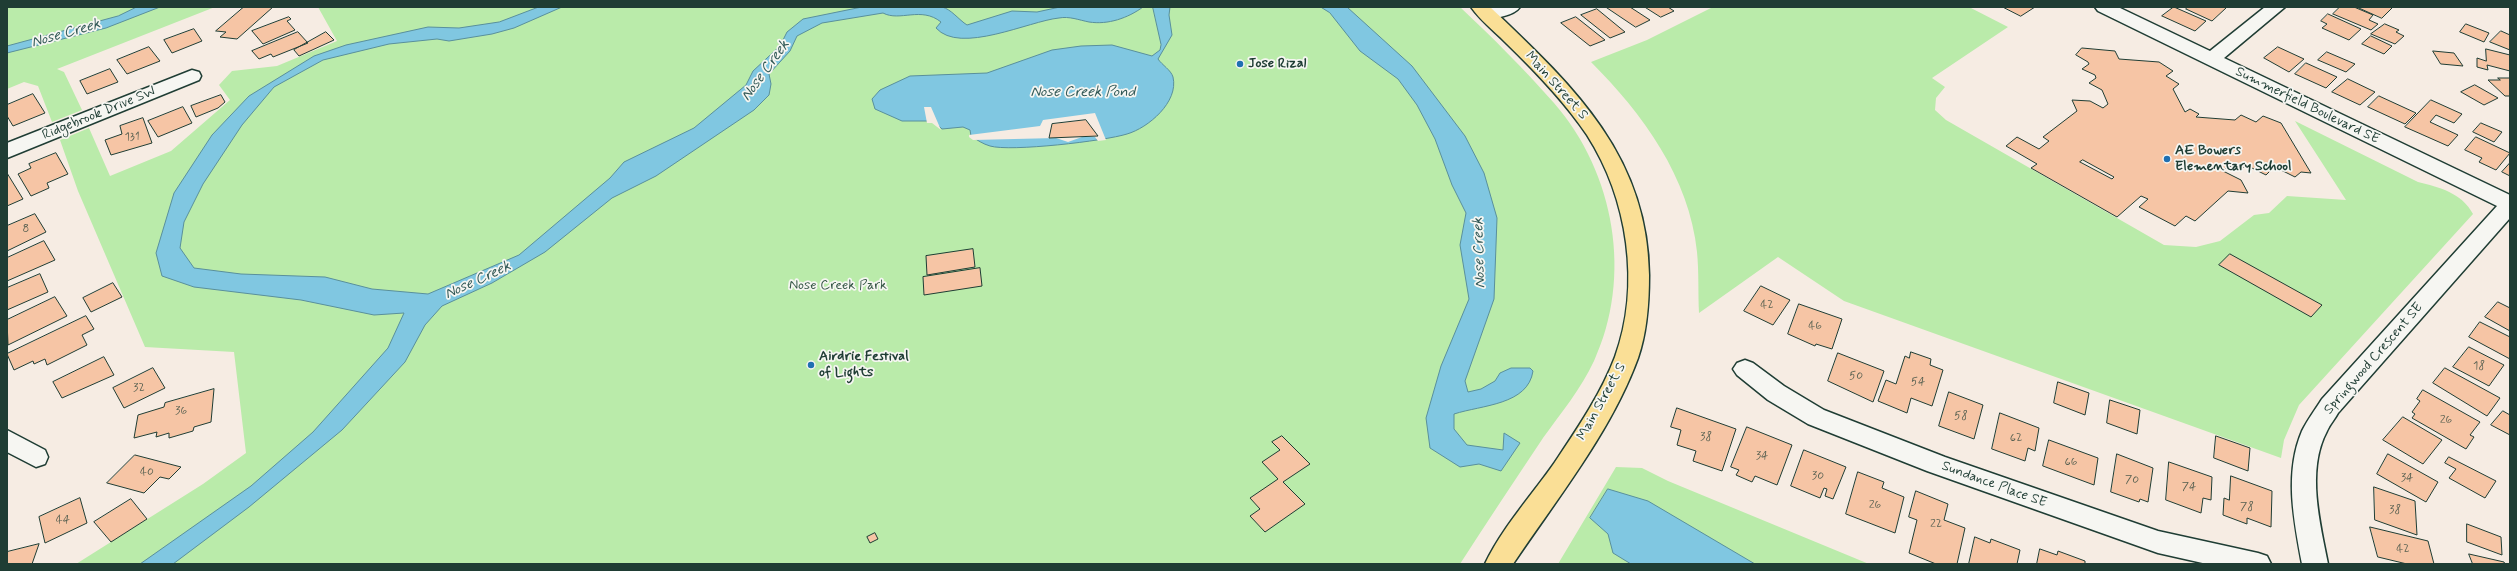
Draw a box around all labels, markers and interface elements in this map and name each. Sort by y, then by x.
water label: Nose Creek [29,16,103,52]
water label: Nose Creek [738,37,794,105]
street label: Main Street S [1521,48,1591,124]
place label: Jose Rizal [1248,56,1306,72]
marker: Jose Rizal [1235,59,1245,69]
street label: Summerfield Boulevard SE [2232,64,2382,148]
street label: Ridgebrook Drive SW [40,84,158,144]
water label: Nose Creek Pond [1031,84,1135,102]
house number: 131 [124,130,140,144]
place label: AE Bowers Elementary School [2175,143,2291,176]
marker: AE Bowers Elementary School [2162,154,2172,164]
water label: Nose Creek [1470,217,1490,289]
house number: 8 [23,222,29,236]
water label: Nose Creek [442,258,514,304]
park label: Nose Creek Park [789,278,887,294]
house number: 42 [1760,298,1774,312]
street label: Springwood Crescent SE [2321,300,2427,418]
house number: 46 [1808,319,1822,333]
place label: Airdrie Festival of Lights [819,349,909,382]
house number: 18 [2473,359,2485,373]
marker: Airdrie Festival of Lights [806,360,816,370]
street label: Main Street S [1574,360,1630,444]
house number: 50 [1849,369,1863,383]
house number: 54 [1911,375,1925,389]
house number: 32 [133,381,145,395]
house number: 36 [175,404,187,418]
house number: 58 [1954,409,1968,423]
house number: 26 [2440,413,2452,427]
house number: 38 [1700,430,1712,444]
house number: 62 [2010,431,2022,445]
house number: 34 [1756,449,1768,463]
house number: 66 [2065,455,2077,469]
street label: Sundance Place SE [1939,458,2049,512]
house number: 40 [140,465,154,479]
house number: 30 [1812,469,1824,483]
house number: 34 [2401,471,2413,485]
house number: 70 [2125,473,2139,487]
house number: 74 [2182,480,2196,494]
house number: 26 [1869,498,1881,512]
house number: 78 [2240,500,2254,514]
house number: 38 [2389,503,2401,517]
house number: 44 [56,513,70,527]
house number: 22 [1930,517,1942,531]
house number: 42 [2396,542,2410,556]

